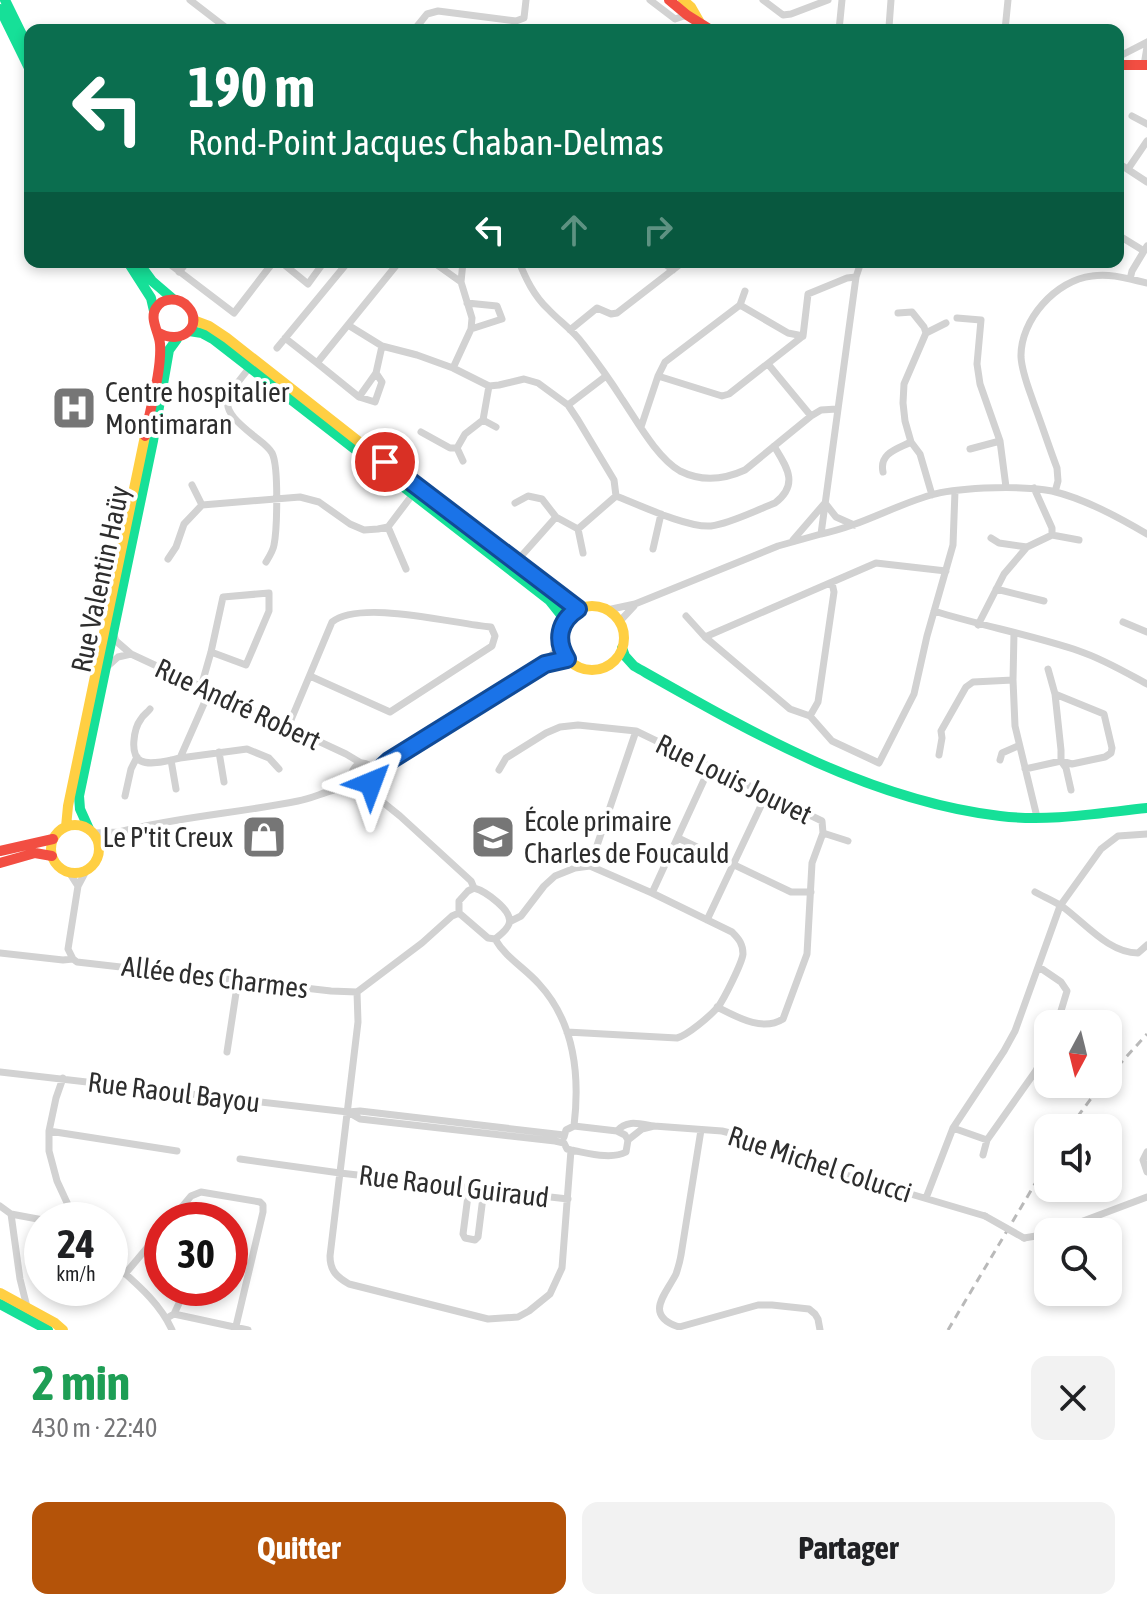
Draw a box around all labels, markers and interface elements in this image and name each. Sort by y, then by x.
text: 190 m [188,55,315,119]
icon: left [56,56,160,160]
text: Rond-Point Jacques Chaban-Delmas [188,121,664,163]
icon: left [468,208,512,252]
icon: ahead [552,208,596,252]
icon: right [636,208,680,252]
place label: Centre hospitalier Montimaran [105,376,290,440]
hospital icon: Centre hospitalier Montimaran [50,384,98,432]
pin [351,428,419,496]
icon: arrive [363,440,407,484]
street label: Rue Valentin Haüy [65,483,135,675]
street label: Rue André Robert [150,652,326,756]
street label: Rue Louis Jouvet [651,727,817,831]
position arrow [329,741,413,825]
place label: École primaire Charles de Foucauld [524,805,730,869]
shop icon: Le P'tit Creux [240,813,288,861]
school or university icon: École primaire Charles de Foucauld [469,813,517,861]
place label: Le P'tit Creux [102,821,233,853]
street label: Allée des Charmes [120,950,310,1004]
north arrow [1034,1010,1122,1098]
map controls [1034,1010,1122,1306]
street label: Rue Raoul Bayou [86,1066,262,1118]
button: sound [1034,1114,1122,1202]
street label: Rue Michel Colucci [724,1119,916,1209]
street label: Rue Raoul Guiraud [357,1158,551,1214]
speed limit sign: 30 [144,1202,248,1306]
button: search [1034,1218,1122,1306]
text: 24 [57,1221,95,1266]
text: km/h [56,1262,96,1285]
text: 2 min [32,1355,130,1410]
button: close [1031,1356,1115,1440]
text: 430 m · 22:40 [32,1413,157,1443]
button: Quitter [32,1502,566,1594]
button: Partager [582,1502,1115,1594]

